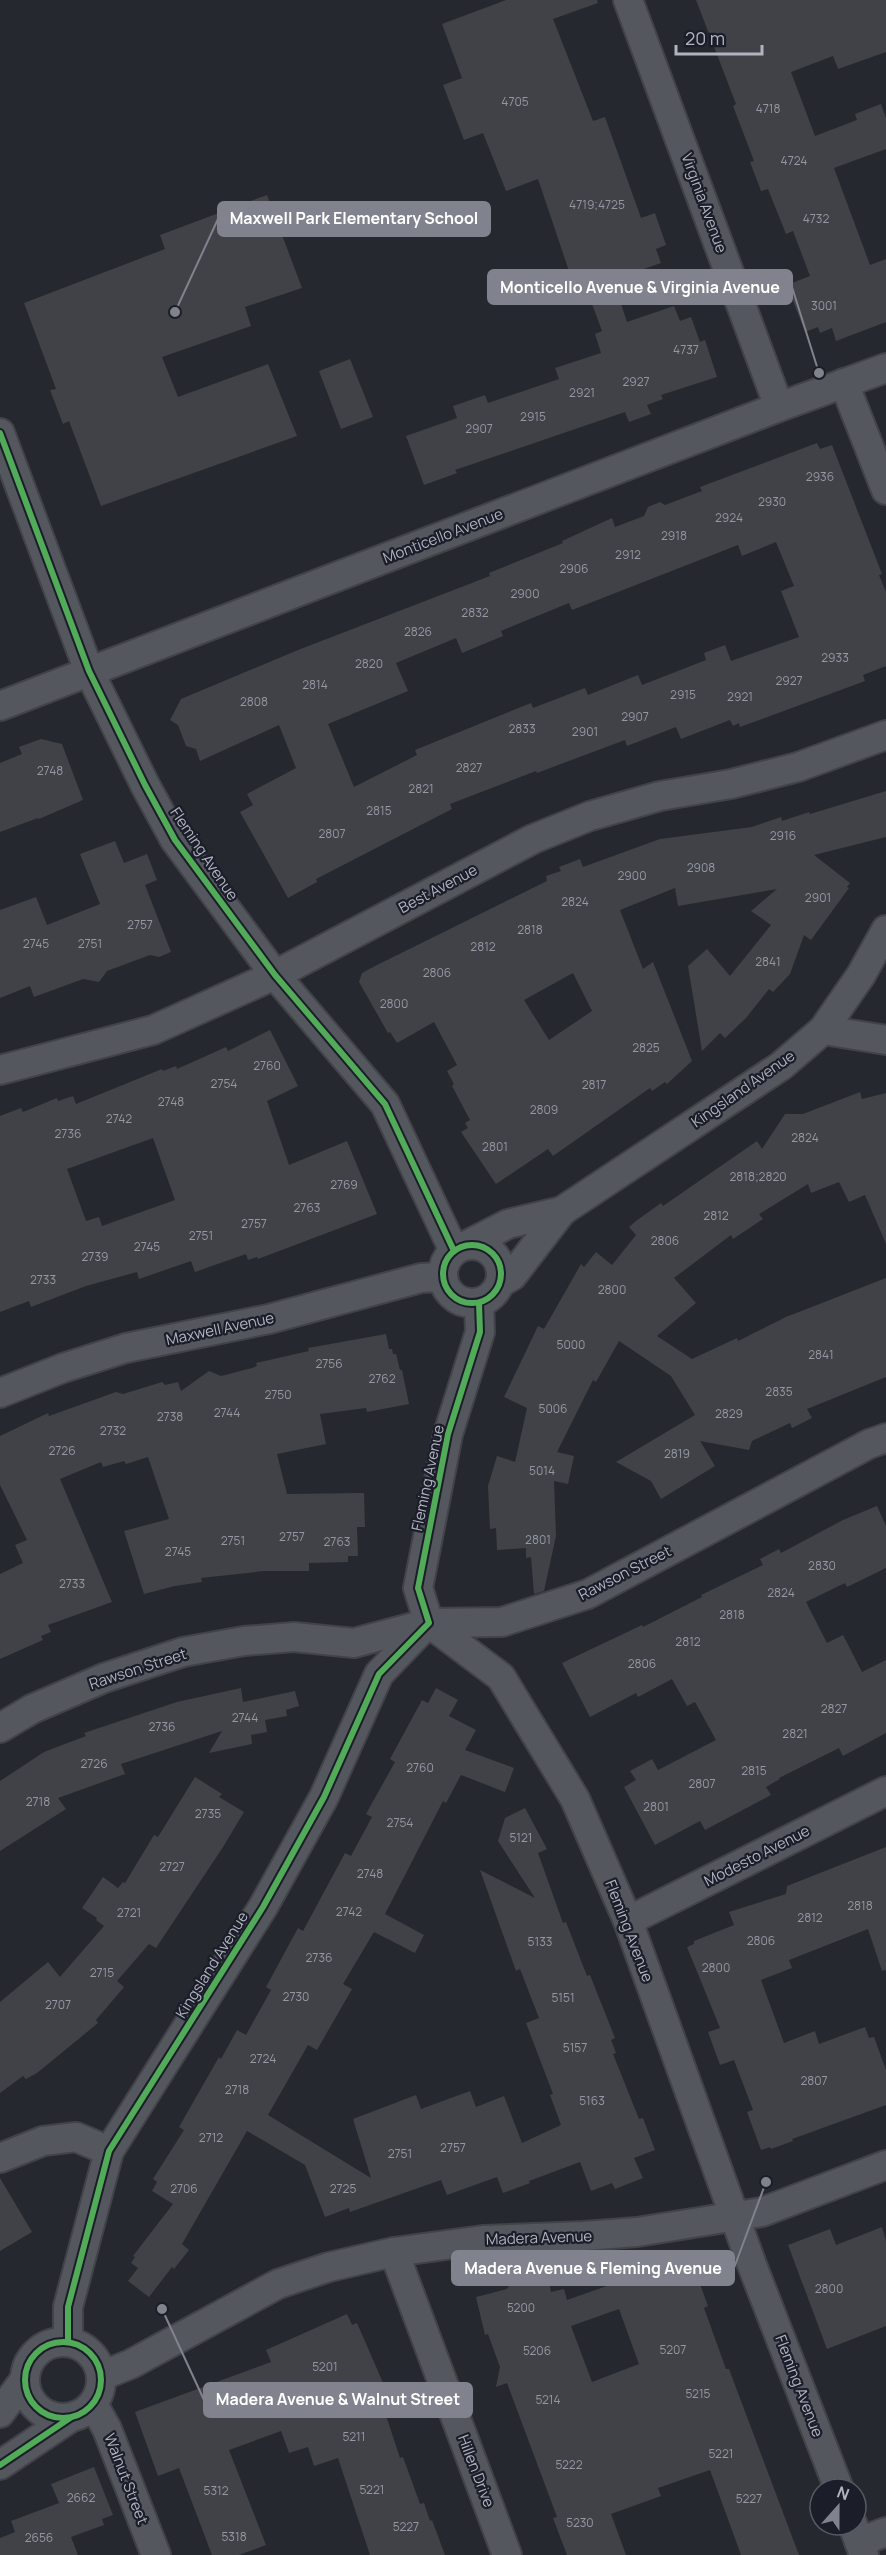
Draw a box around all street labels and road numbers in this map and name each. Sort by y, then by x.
street label: Virginia Avenue [677,150,732,256]
street label: Monticello Avenue [380,503,506,568]
street label: Fleming Avenue [166,803,243,905]
street label: Best Avenue [395,859,481,918]
street label: Kingsland Avenue [687,1045,799,1132]
street label: Maxwell Avenue [164,1307,276,1350]
street label: Fleming Avenue [406,1423,449,1533]
street label: Rawson Street [575,1540,675,1605]
street label: Rawson Street [86,1643,189,1694]
street label: Modesto Avenue [700,1820,813,1891]
street label: Fleming Avenue [600,1877,659,1985]
street label: Kingsland Avenue [170,1907,253,2022]
street label: Madera Avenue [485,2225,593,2250]
street label: Fleming Avenue [770,2332,829,2440]
street label: Walnut Street [99,2430,153,2527]
street label: Hillen Drive [453,2431,500,2510]

